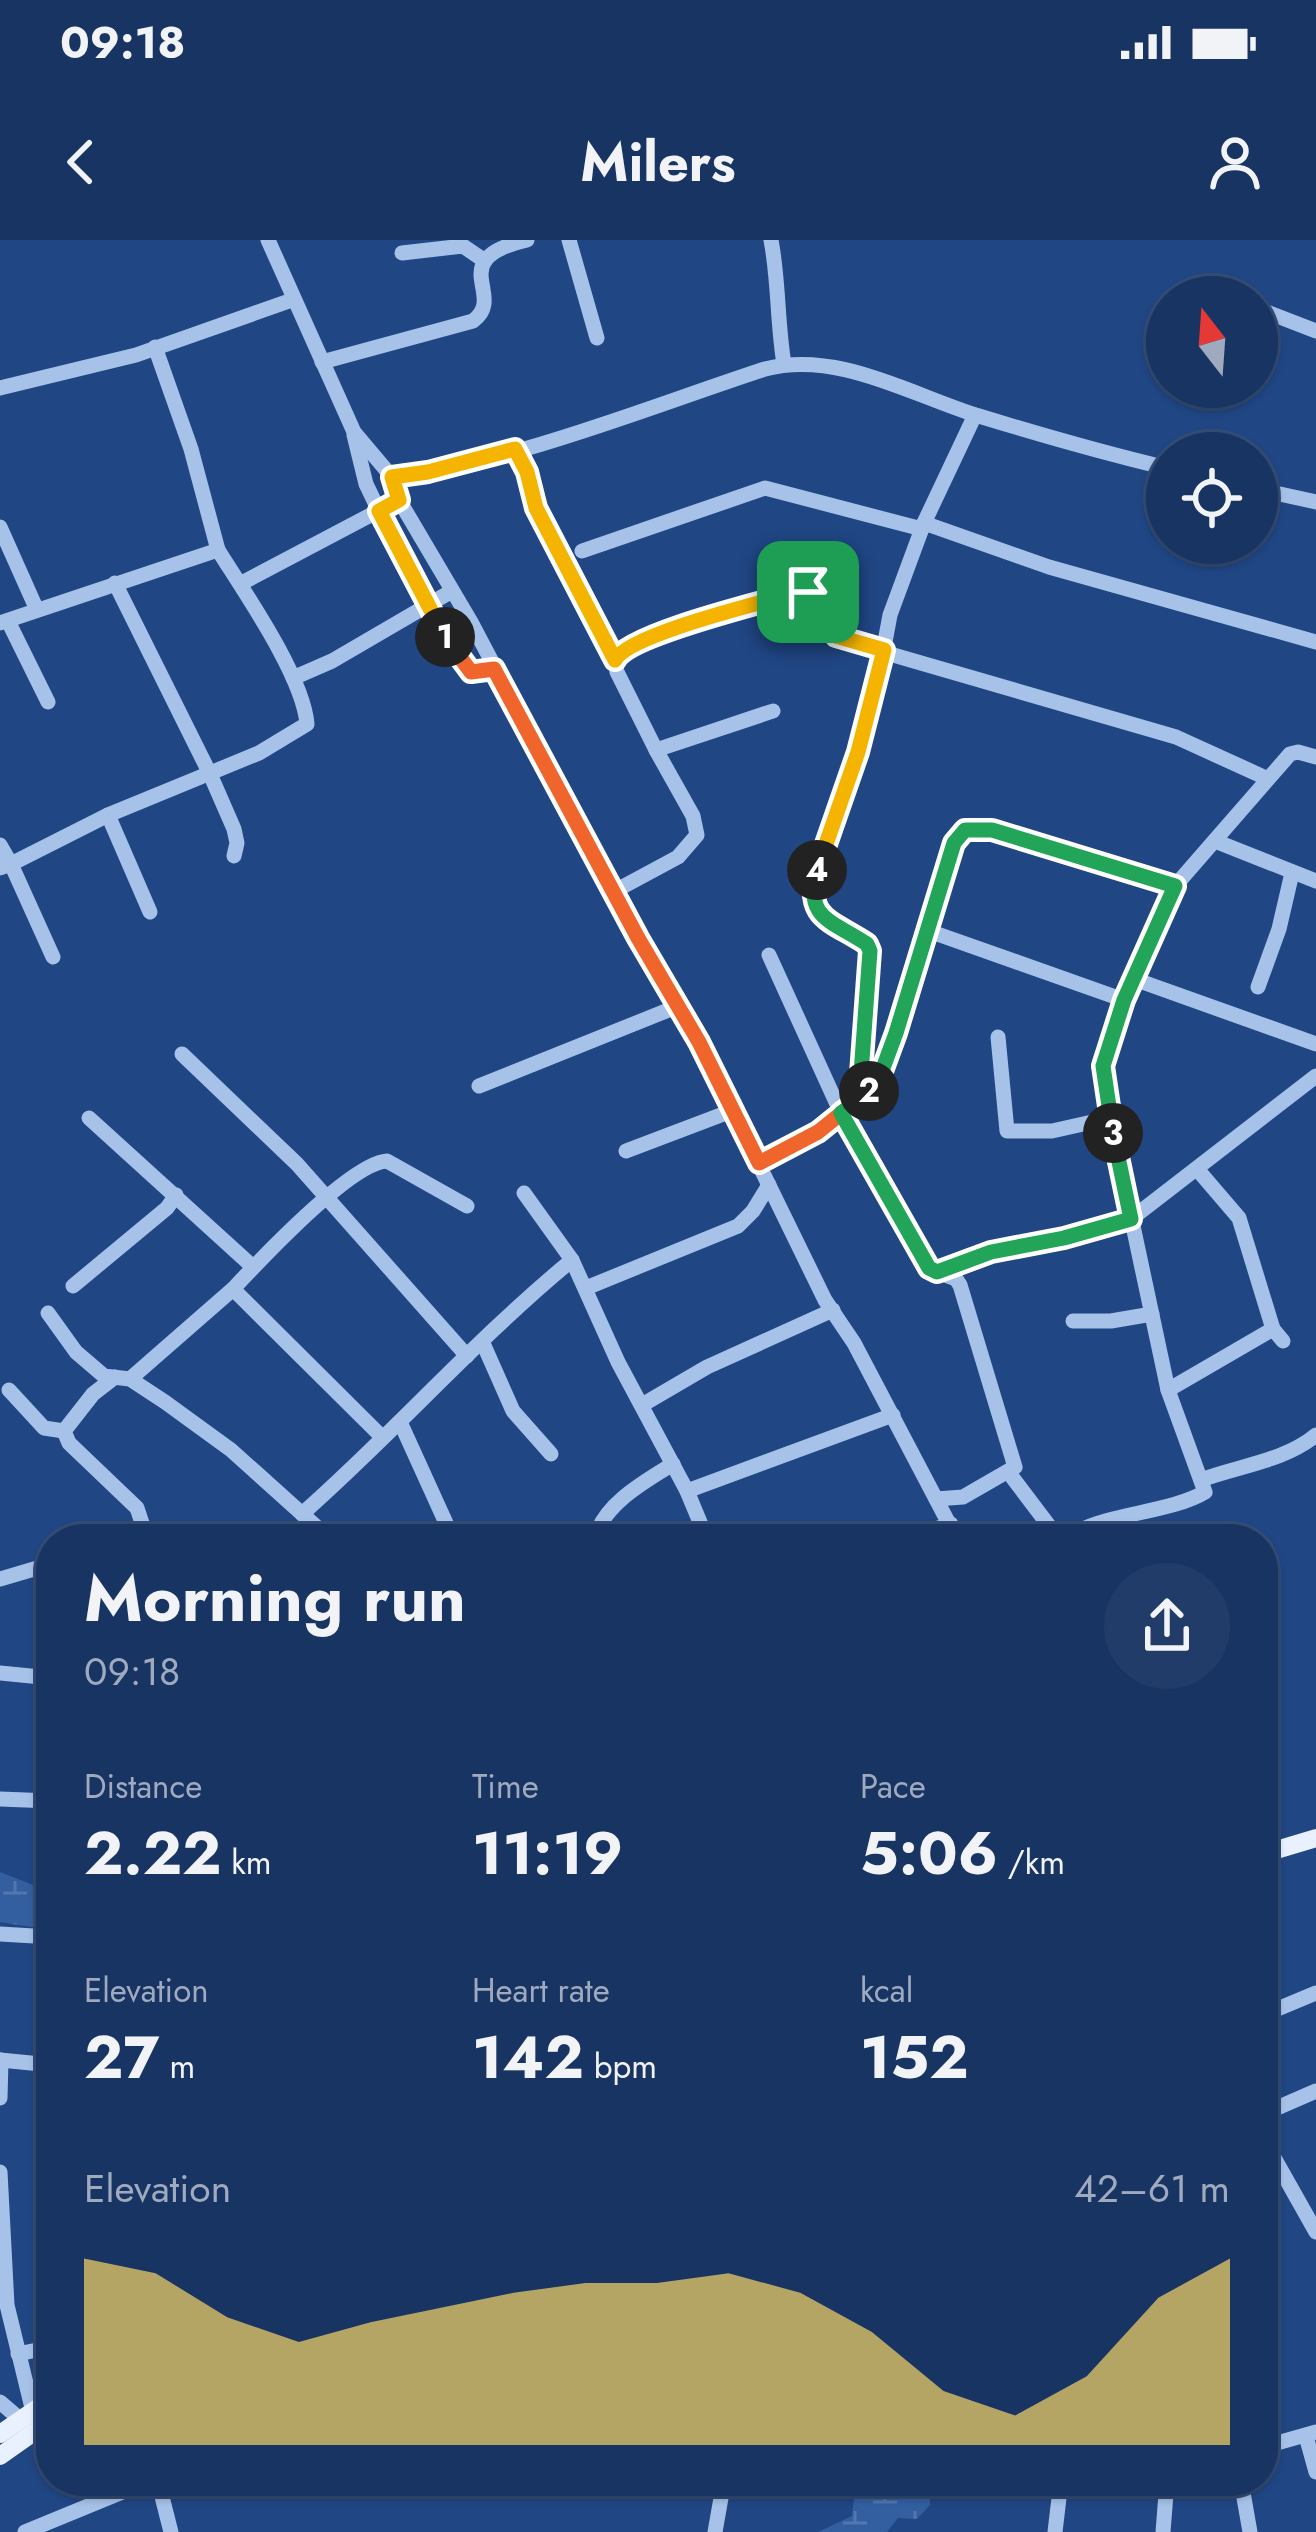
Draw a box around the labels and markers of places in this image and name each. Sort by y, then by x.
pin [757,541,859,643]
pin: 1 [415,607,475,667]
pin: 4 [787,840,847,900]
pin: 2 [839,1061,899,1121]
pin: 3 [1083,1103,1143,1163]

